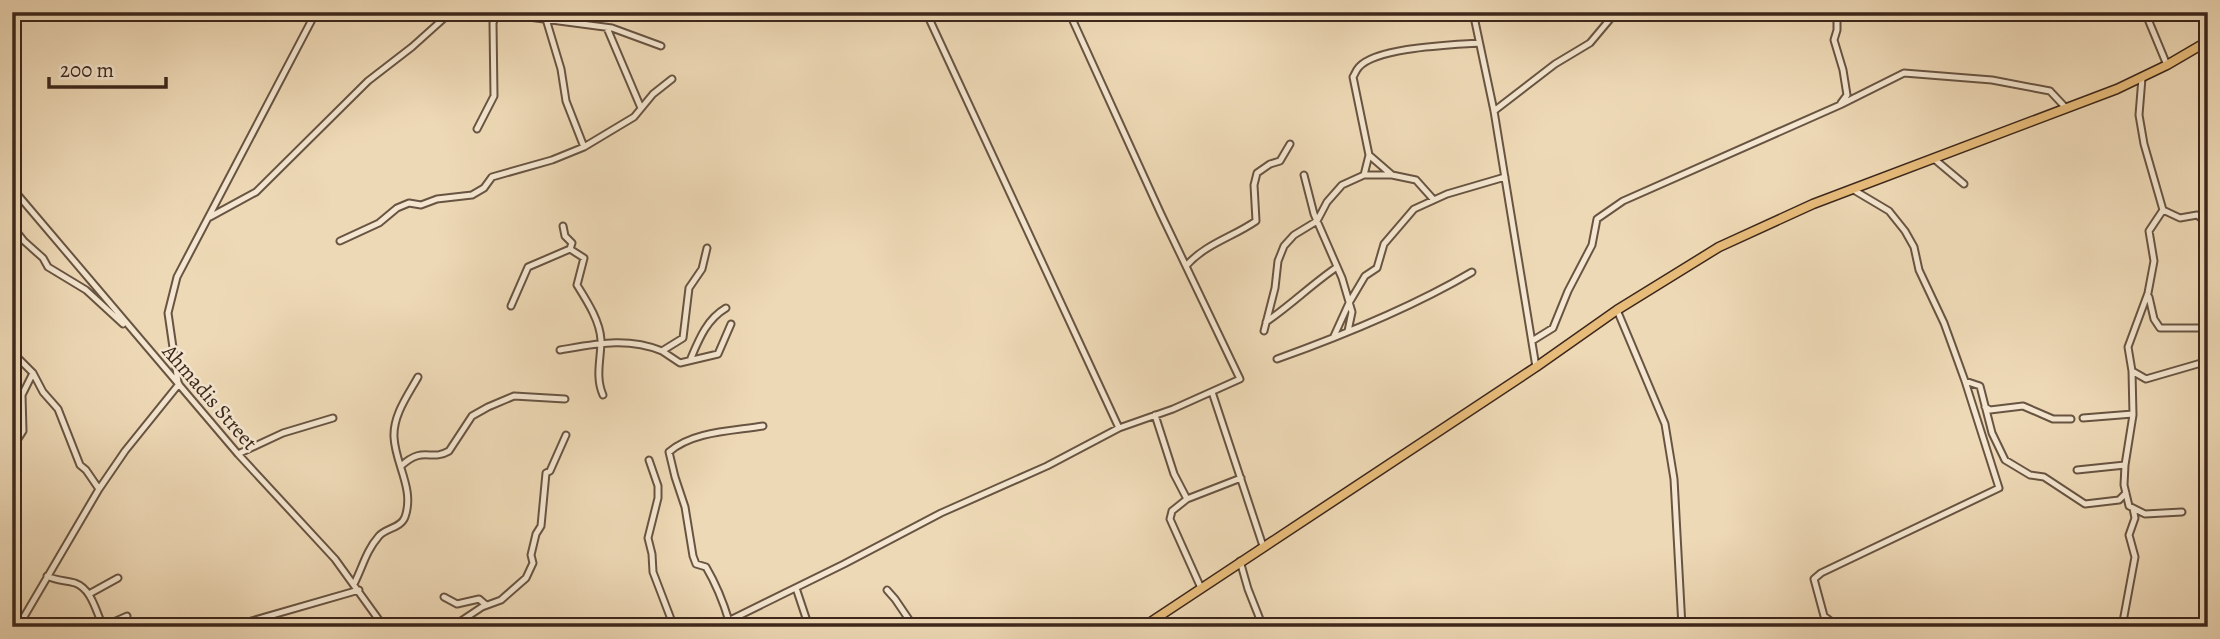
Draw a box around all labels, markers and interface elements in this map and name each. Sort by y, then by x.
scale bar [49,46,166,90]
text: 200 m [60,56,114,84]
street label: Ahmadis Street [156,337,264,456]

